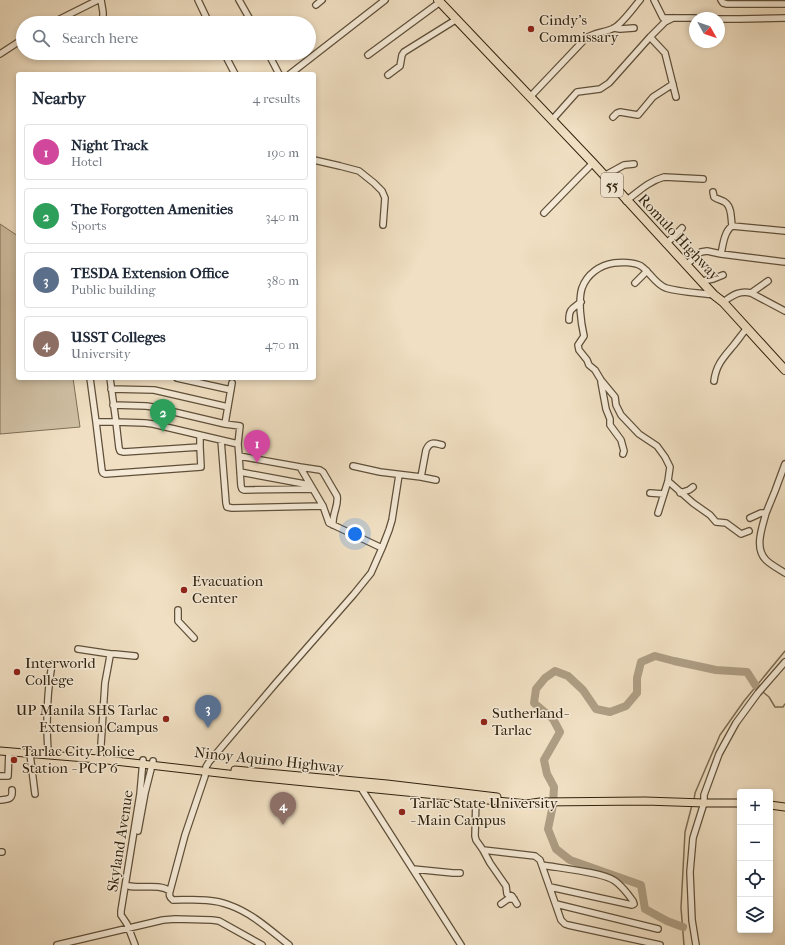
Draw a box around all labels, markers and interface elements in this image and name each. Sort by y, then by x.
place label: Cindy's Commissary [539,11,619,46]
north arrow [689,12,725,48]
search box [16,16,316,60]
marker: Cindy's Commissary [526,24,536,34]
icon: search [30,27,52,49]
text: Search here [62,29,138,47]
text: Nearby [32,88,86,108]
text: 4 results [253,91,300,106]
text: Night Track [71,136,148,154]
text: 1 [44,145,48,160]
text: 190 m [267,145,299,160]
text: Hotel [71,154,102,169]
road number: 55 [601,173,623,197]
street label: Romulo Highway [634,190,724,285]
text: The Forgotten Amenities [71,200,233,218]
text: 2 [43,209,49,224]
text: 340 m [265,209,299,224]
text: Sports [71,218,106,233]
text: TESDA Extension Office [71,264,229,282]
text: 3 [43,273,49,288]
text: 380 m [266,273,299,288]
text: Public building [71,282,156,297]
text: USST Colleges [71,328,166,346]
text: 4 [42,337,50,352]
text: 470 m [265,337,299,352]
text: University [71,346,131,361]
pin: 2 [150,399,176,432]
pin: 1 [244,430,270,463]
your location [345,524,365,544]
place label: Evacuation Center [192,572,263,607]
marker: Evacuation Center [179,585,189,595]
place label: Interworld College [25,654,96,689]
marker: Interworld College [12,667,22,677]
pin: 3 [195,695,221,728]
place label: UP Manila SHS Tarlac Extension Campus [16,701,158,736]
place label: Sutherland- Tarlac [492,704,569,739]
marker: UP Manila SHS Tarlac Extension Campus [161,714,171,724]
marker: Sutherland- Tarlac [479,717,489,727]
place label: Tarlac City Police Station - PCP 6 [22,742,135,777]
street label: Ninoy Aquino Highway [193,743,346,777]
marker: Tarlac City Police Station - PCP 6 [9,755,19,765]
street label: Skyland Avenue [103,788,137,893]
map controls [737,789,773,933]
button: + [737,789,773,825]
pin: 4 [270,792,296,825]
place label: Tarlac State University - Main Campus [410,794,559,829]
marker: Tarlac State University - Main Campus [397,807,407,817]
button: − [737,825,773,861]
button: locate [737,861,773,897]
button: layers [737,897,773,933]

